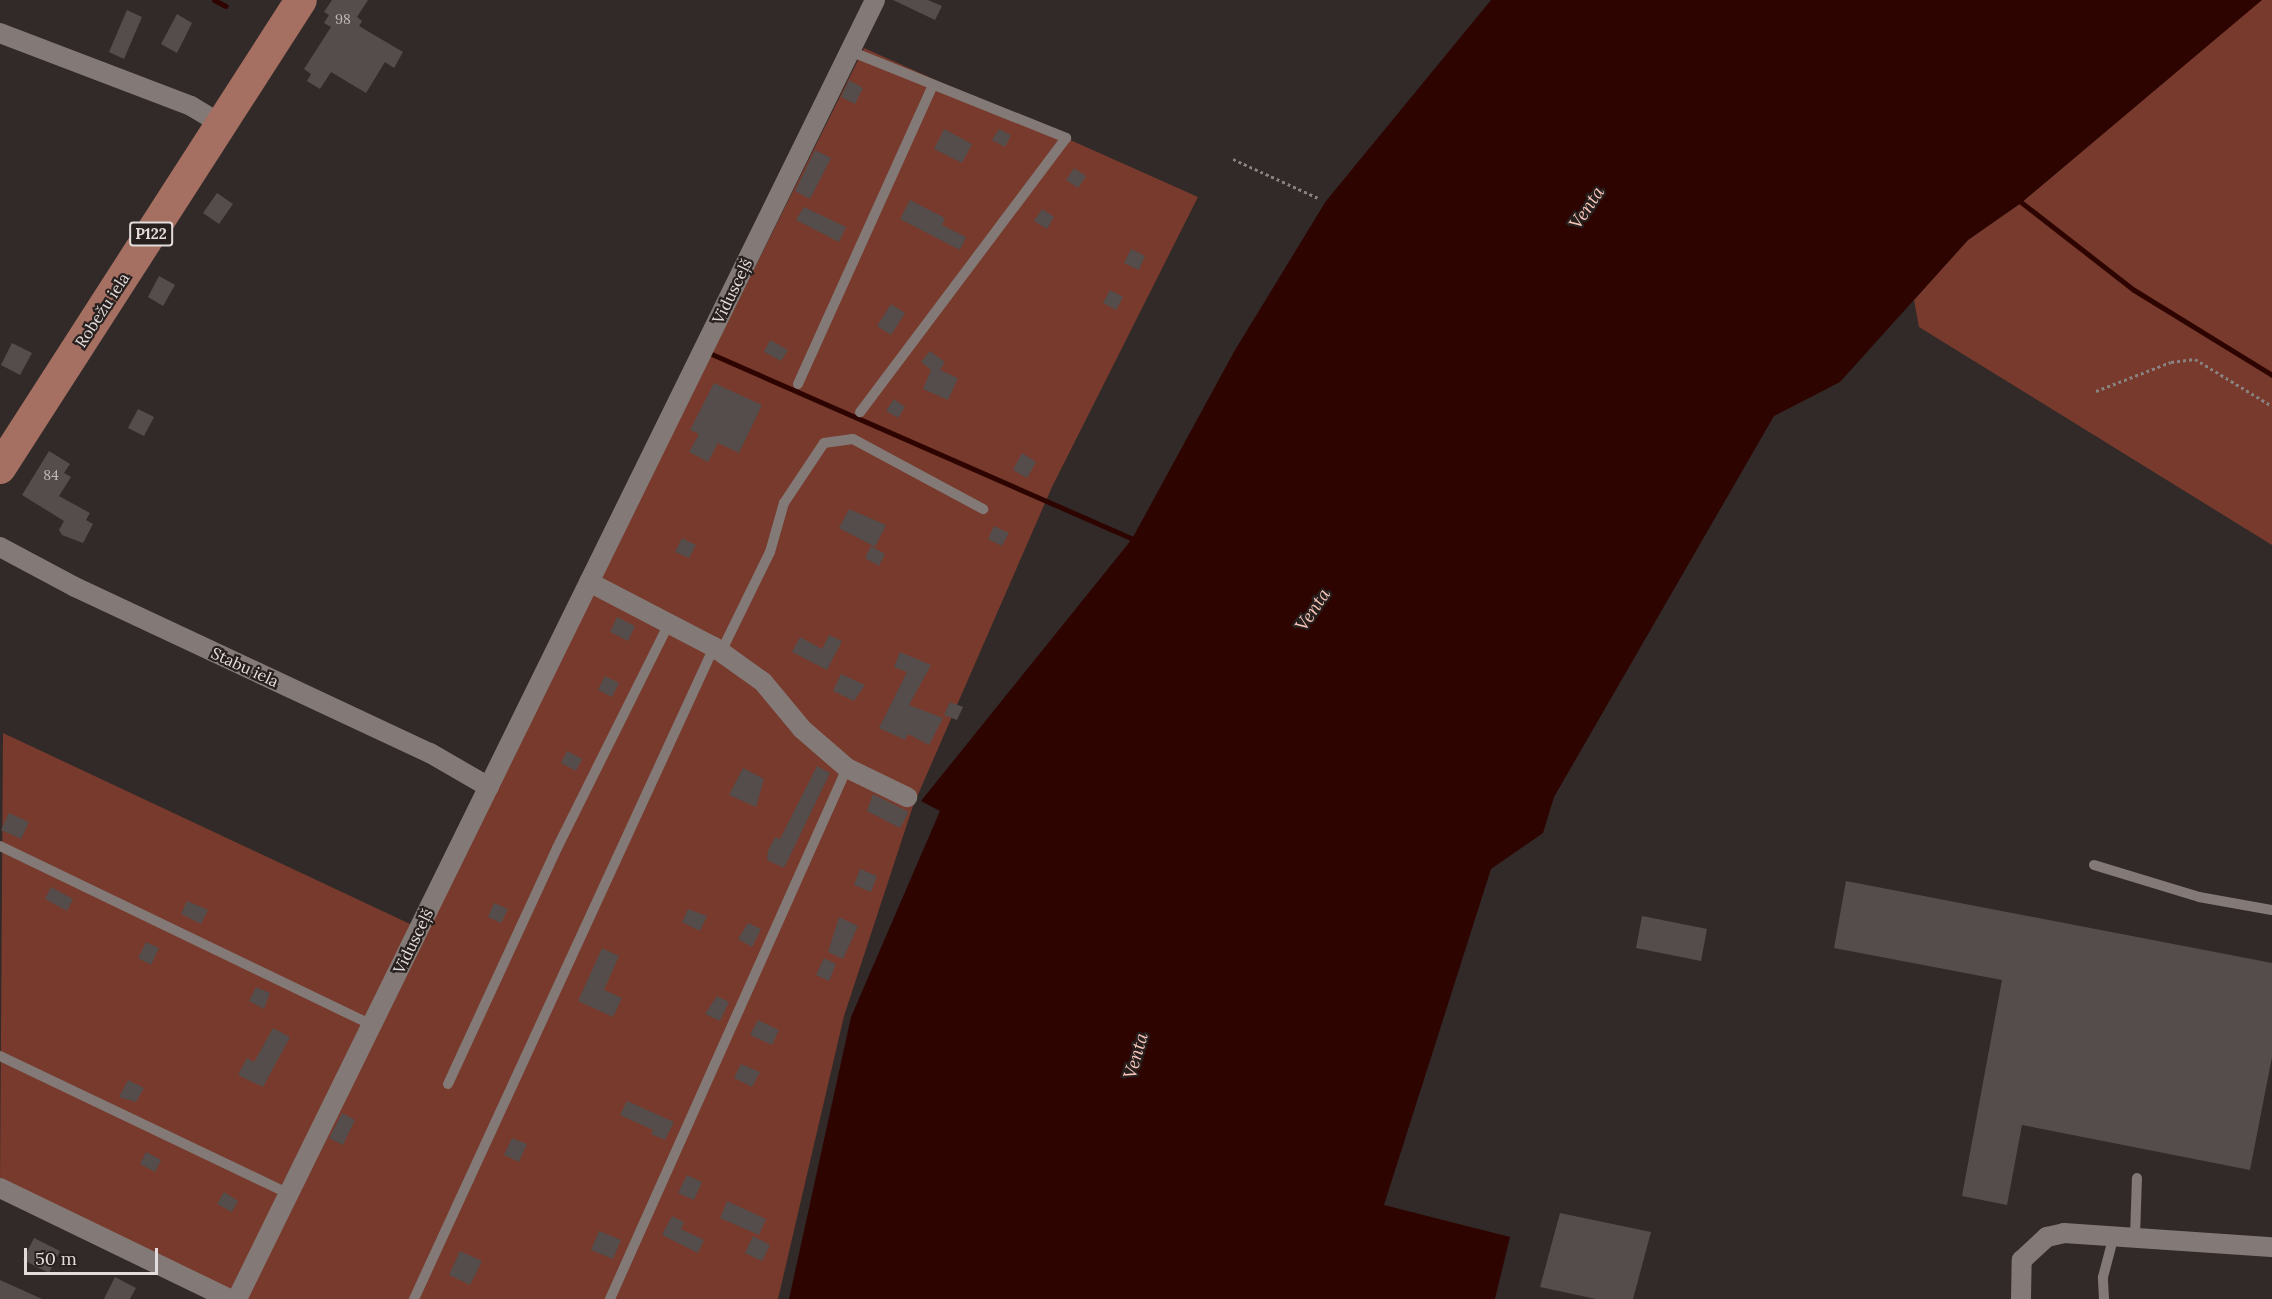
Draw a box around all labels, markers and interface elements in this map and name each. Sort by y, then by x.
house number: 98 [335,11,351,27]
water label: Venta [1565,183,1609,233]
road number: P122 [128,222,174,246]
street label: Vidusceļš [708,255,756,327]
street label: Robežu iela [71,269,133,351]
house number: 84 [43,467,59,483]
water label: Venta [1291,585,1335,635]
street label: Stabu iela [208,643,282,691]
street label: Vidusceļš [389,905,437,977]
water label: Venta [1119,1030,1153,1082]
scale bar [27,1236,160,1274]
text: 50 m [35,1247,77,1270]

